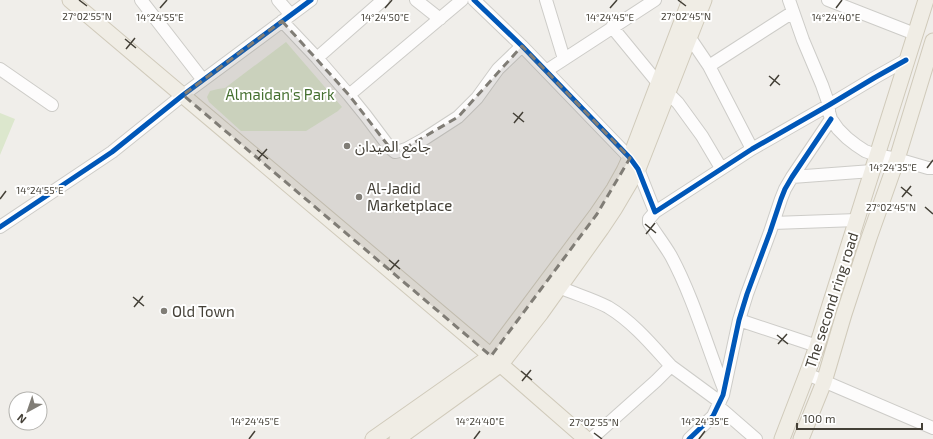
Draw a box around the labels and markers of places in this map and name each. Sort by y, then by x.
place label: جامع الميدان [355,137,431,159]
marker: جامع الميدان [342,141,352,151]
place label: Al-Jadid Marketplace [367,179,452,214]
marker: Al-Jadid Marketplace [354,192,364,202]
place label: Old Town [172,302,235,320]
marker: Old Town [159,306,169,316]

